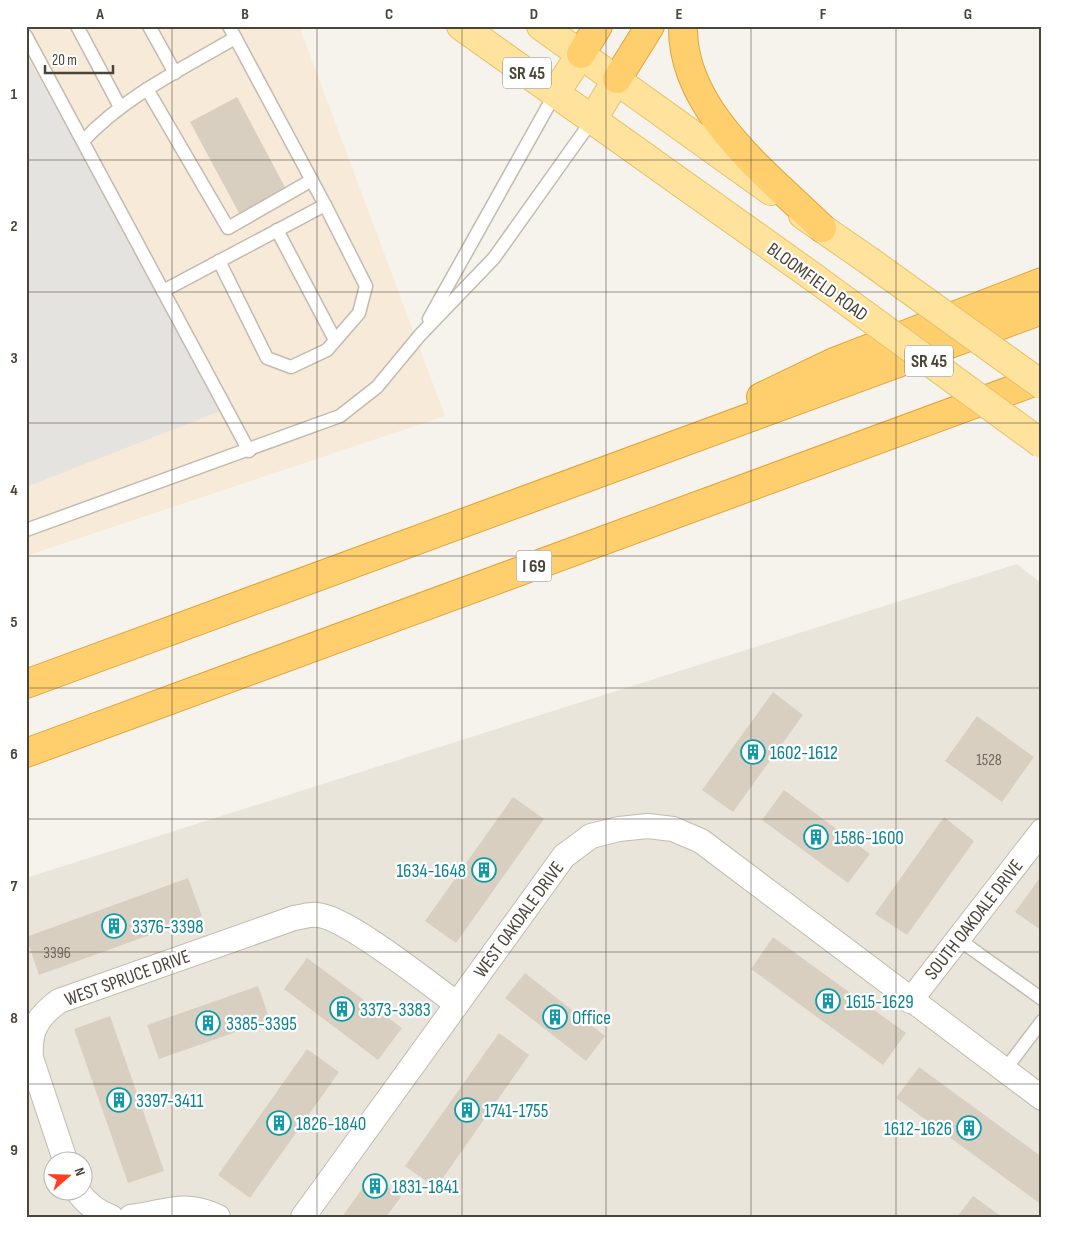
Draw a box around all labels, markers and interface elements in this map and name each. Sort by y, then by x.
text: A [95,5,104,24]
text: B [241,5,249,24]
text: C [385,5,393,24]
text: D [530,5,538,24]
text: E [676,5,683,24]
text: F [820,5,827,24]
text: G [964,5,972,24]
scale bar [45,42,112,74]
text: 20 m [52,51,77,70]
road number: SR 45 [503,58,551,88]
text: 1 [11,85,18,104]
text: 2 [10,217,18,236]
street label: BLOOMFIELD ROAD [762,238,872,327]
road number: SR 45 [905,346,953,376]
text: 3 [10,349,18,368]
text: 4 [10,481,18,500]
road number: I 69 [516,550,552,582]
text: 5 [10,613,18,632]
building icon: 1602-1612 [740,739,766,765]
place label: 1602-1612 [770,742,838,765]
text: 6 [10,745,18,764]
house number: 1528 [976,751,1002,770]
building icon: 1586-1600 [803,824,829,850]
place label: 1586-1600 [834,827,904,850]
street label: SOUTH OAKDALE DRIVE [920,855,1028,985]
street label: WEST OAKDALE DRIVE [469,857,569,983]
building icon: 1634-1648 [471,857,497,883]
place label: 1634-1648 [396,860,466,883]
text: 7 [11,877,18,896]
building icon: 3376-3398 [101,913,127,939]
place label: 3376-3398 [132,916,204,939]
house number: 3396 [43,944,71,963]
street label: WEST SPRUCE DRIVE [62,945,193,1012]
building icon: 1615-1629 [815,988,841,1014]
place label: 1615-1629 [846,991,914,1014]
building icon: 3373-3383 [329,996,355,1022]
place label: 3373-3383 [360,999,431,1022]
building icon: Office [542,1004,568,1030]
place label: Office [572,1007,611,1030]
text: 8 [10,1009,18,1028]
building icon: 3385-3395 [195,1010,221,1036]
place label: 3385-3395 [226,1013,297,1036]
building icon: 3397-3411 [106,1087,132,1113]
place label: 3397-3411 [136,1090,204,1113]
building icon: 1741-1755 [454,1097,480,1123]
place label: 1741-1755 [484,1100,548,1123]
building icon: 1826-1840 [266,1110,292,1136]
place label: 1826-1840 [296,1113,366,1136]
building icon: 1612-1626 [956,1115,982,1141]
place label: 1612-1626 [884,1118,952,1141]
text: 9 [10,1141,18,1160]
north arrow [42,1150,92,1200]
text: N [70,1165,89,1178]
building icon: 1831-1841 [362,1173,388,1199]
place label: 1831-1841 [392,1176,459,1199]

